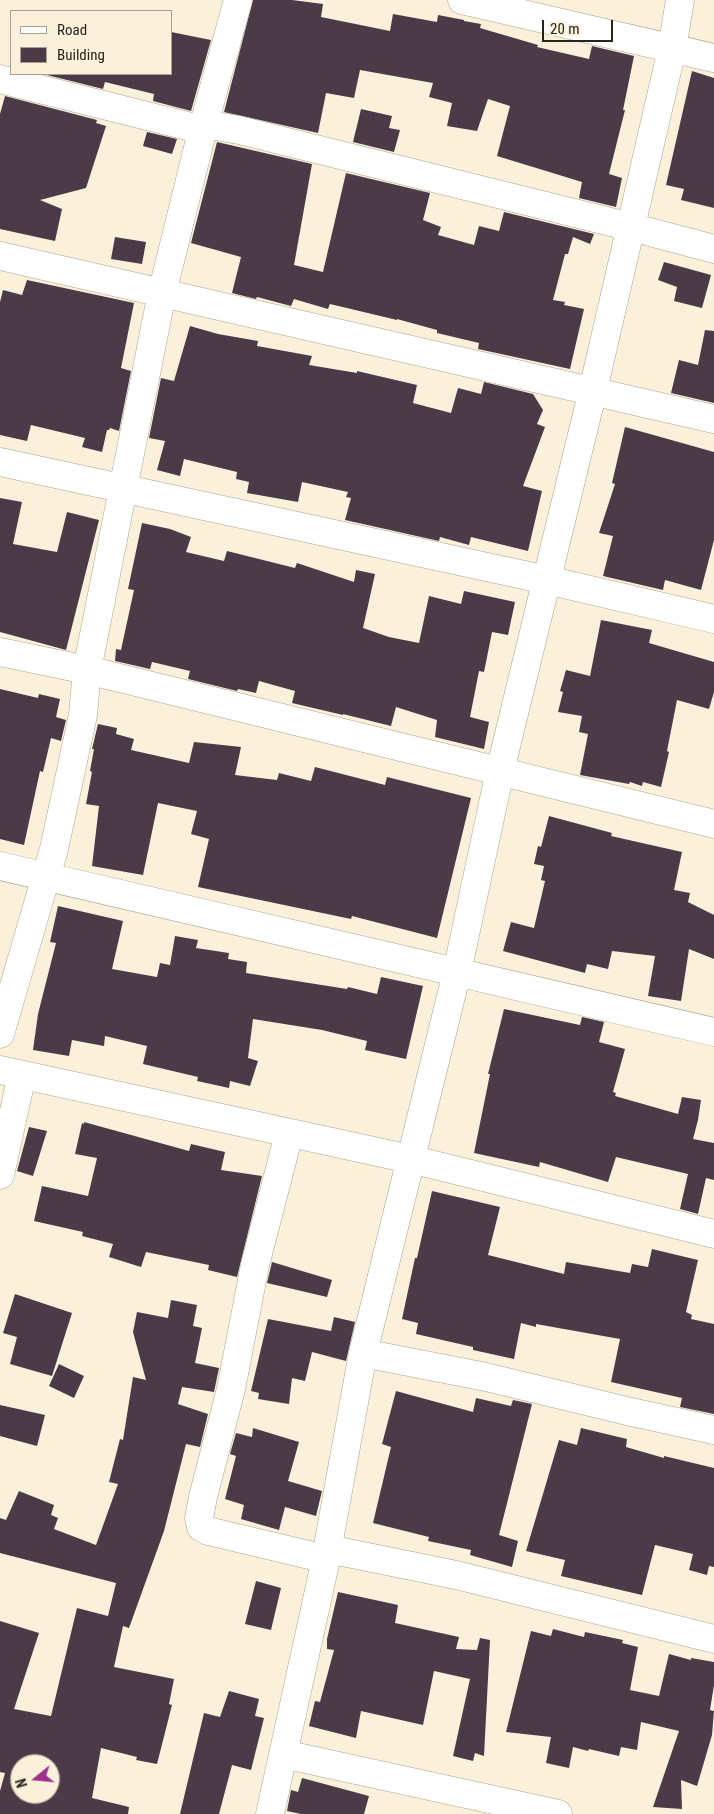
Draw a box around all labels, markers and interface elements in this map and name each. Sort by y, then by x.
legend [10,10,172,75]
scale bar [544,10,615,42]
text: 20 m [550,20,580,38]
text: Road [57,21,87,39]
text: Building [57,46,105,64]
north arrow [10,1754,60,1804]
text: N [13,1777,31,1790]

